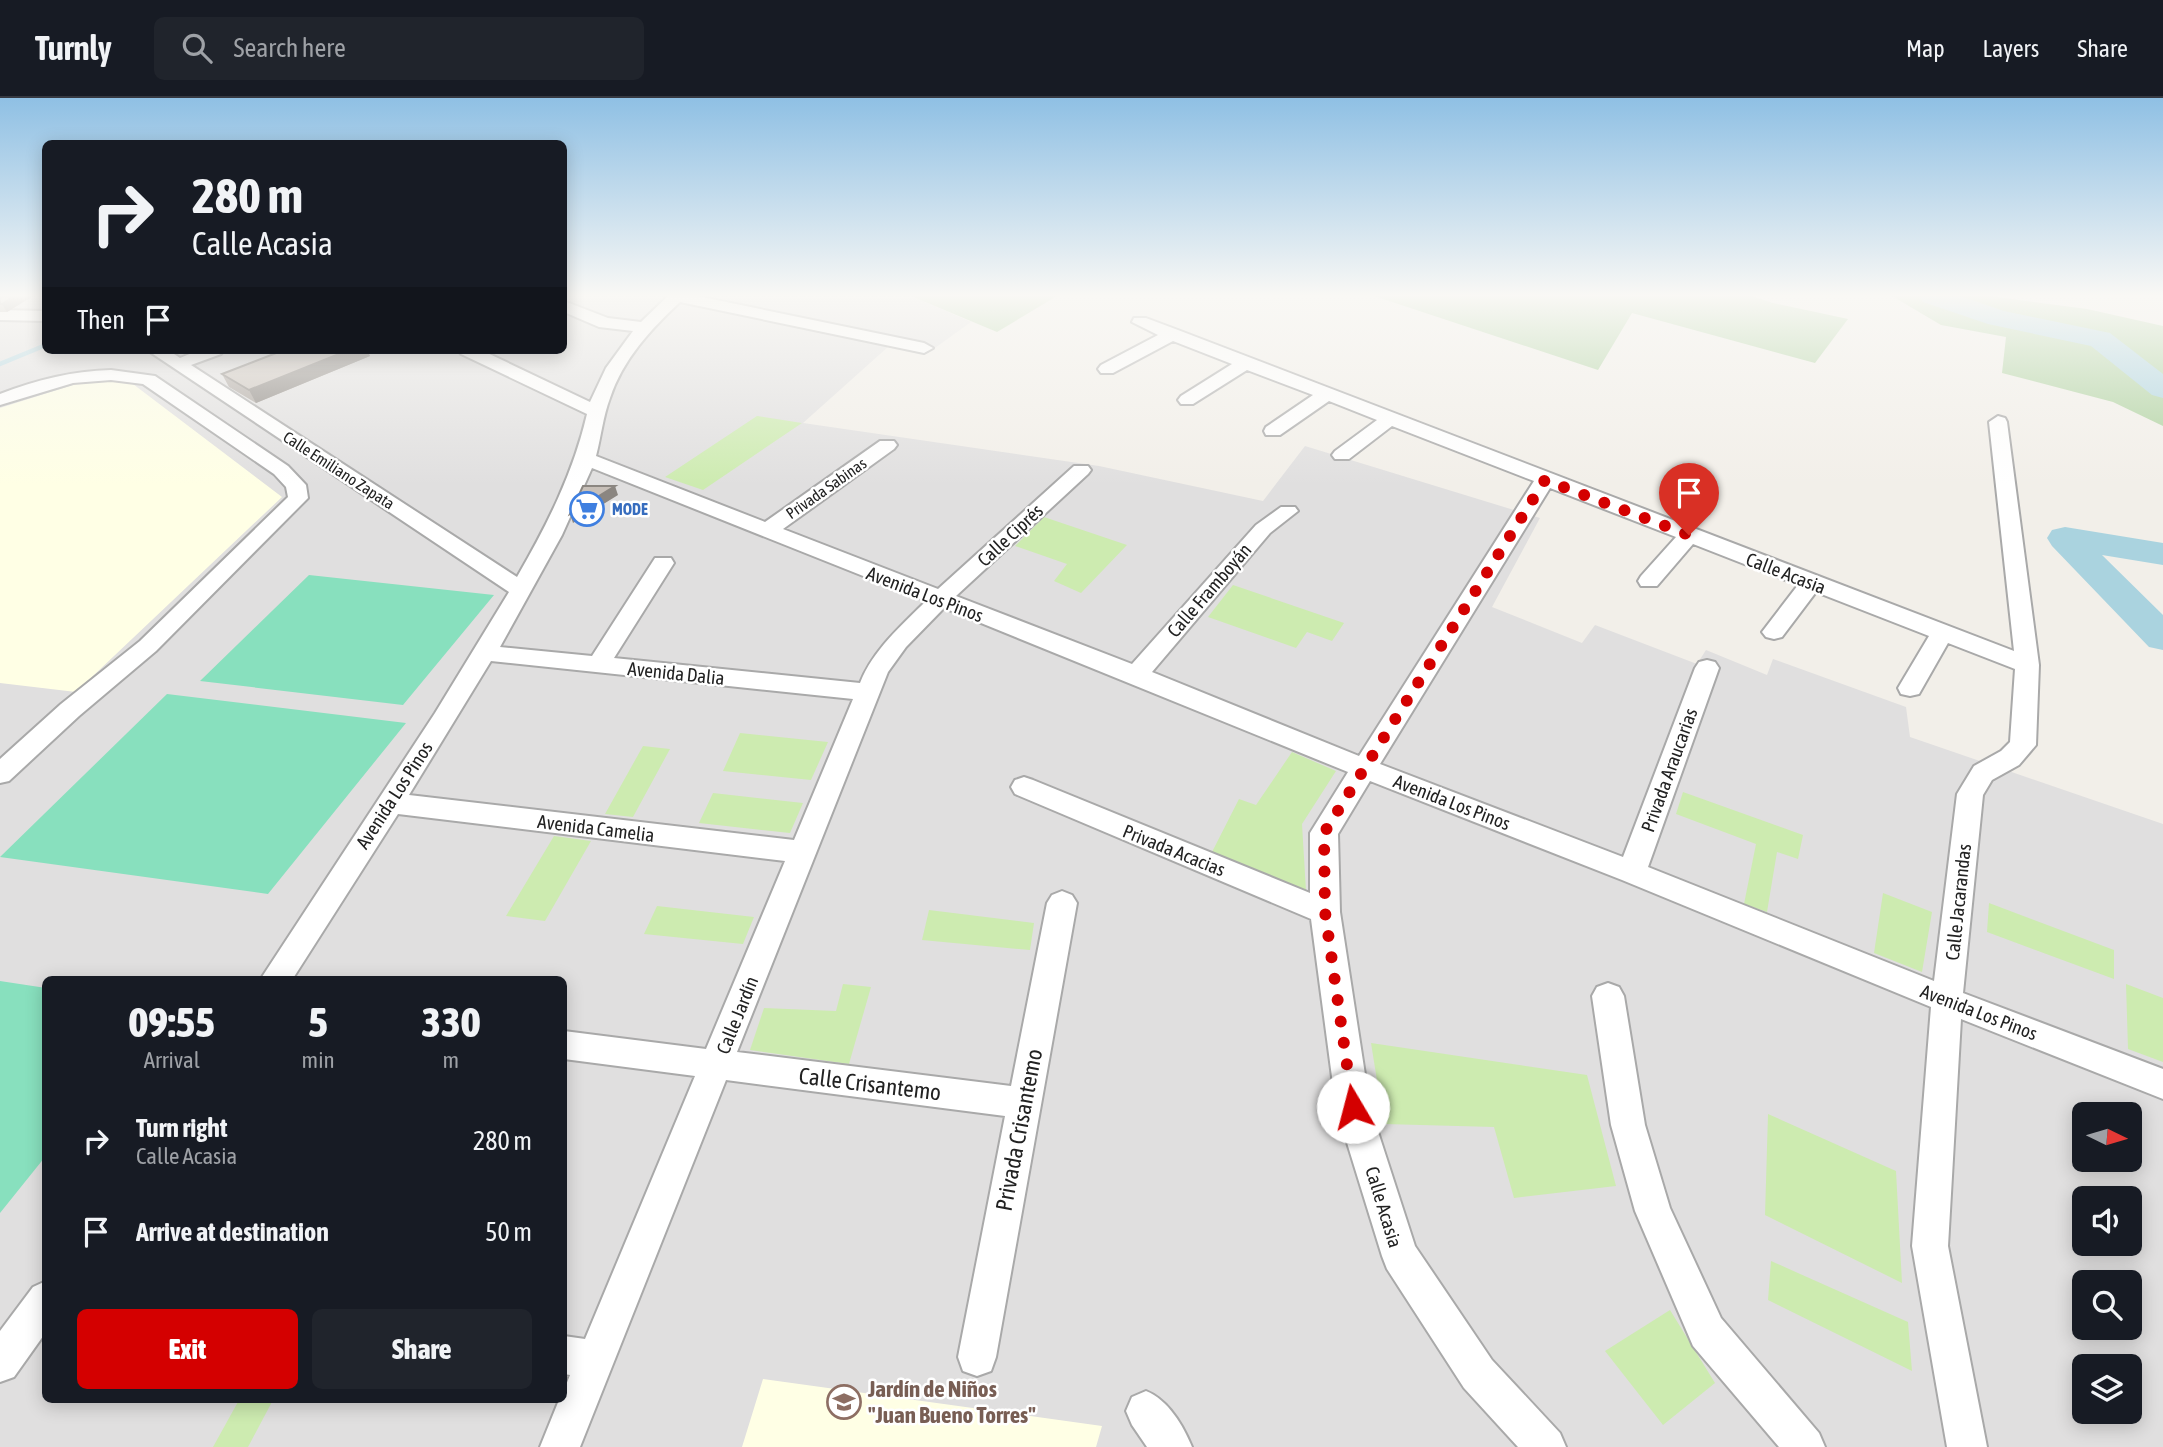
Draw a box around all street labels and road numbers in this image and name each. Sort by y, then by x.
street label: Calle Emiliano Zapata [279,427,398,514]
street label: Privada Sabinas [782,454,870,522]
street label: Calle Ciprés [973,499,1047,571]
street label: Calle Framboyán [1162,539,1256,641]
street label: Calle Acasia [1743,548,1829,598]
street label: Avenida Los Pinos [863,562,987,626]
street label: Avenida Dalia [626,657,726,689]
street label: Privada Araucarias [1636,705,1702,835]
street label: Avenida Los Pinos [351,737,437,853]
street label: Avenida Los Pinos [1390,770,1514,834]
street label: Avenida Camelia [536,810,656,846]
street label: Privada Acacias [1120,820,1229,881]
street label: Calle Jacarandas [1941,842,1975,961]
street label: Calle Jardín [712,973,762,1057]
street label: Avenida Los Pinos [1917,980,2041,1044]
street label: Privada Crisantemo [991,1047,1047,1213]
street label: Calle Crisantemo [797,1062,943,1106]
street label: Calle Acasia [1361,1164,1407,1250]

